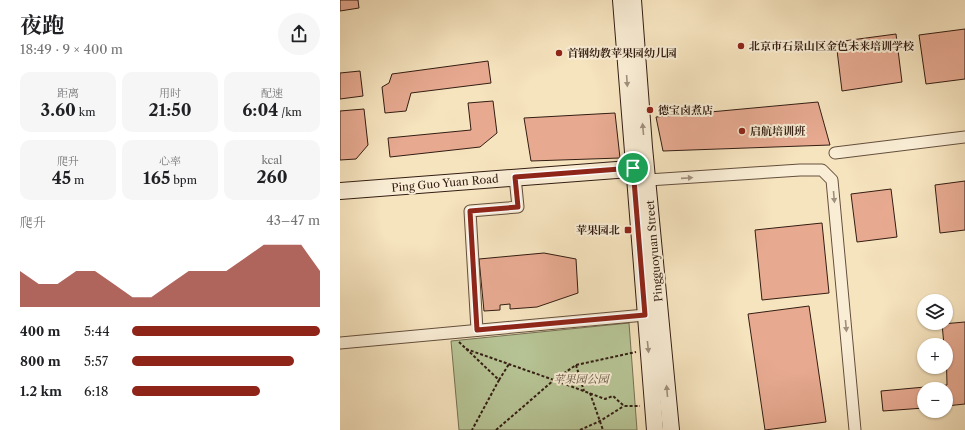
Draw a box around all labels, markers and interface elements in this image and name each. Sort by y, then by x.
text: 夜跑 [20,12,64,39]
button: share [278,13,320,55]
place label: 北京市石景山区金色未来培训学校 [749,39,914,53]
text: 18:49 · 9 × 400 m [20,41,123,57]
marker: 北京市石景山区金色未来培训学校 [736,41,746,51]
place label: 首钢幼教苹果园幼儿园 [567,46,677,60]
marker: 首钢幼教苹果园幼儿园 [554,48,564,58]
one-way arrow [623,75,630,87]
text: 距离 [57,86,79,100]
text: 用时 [159,86,181,100]
text: 配速 [261,86,283,100]
text: 3.60 [41,100,76,120]
text: 21:50 [149,100,191,120]
text: 6:04 [242,100,278,120]
place label: 德宝卤煮店 [658,103,713,117]
text: km [76,105,95,119]
text: /km [278,105,302,119]
marker: 德宝卤煮店 [645,105,655,115]
one-way arrow [639,123,646,135]
place label: 启航培训班 [750,124,806,138]
marker: 启航培训班 [737,126,747,136]
pin [616,151,650,185]
text: kcal [262,153,282,167]
text: 爬升 [57,154,79,168]
text: 心率 [159,154,181,168]
icon: arrive [622,157,644,179]
text: 260 [256,167,288,187]
text: 45 [52,168,71,188]
text: 165 [143,168,170,188]
street label: Ping Guo Yuan Road [391,171,500,195]
text: m [71,173,84,187]
text: bpm [170,173,197,187]
one-way arrow [681,174,693,181]
one-way arrow [831,191,837,203]
street label: Pingguoyuan Street [643,199,665,302]
text: 43–47 m [266,212,320,228]
text: 爬升 [20,214,46,230]
place label: 苹果园北 [576,223,620,237]
marker: 苹果园北 [623,225,633,235]
map controls [917,294,953,418]
button: layers [917,294,953,330]
one-way arrow [842,320,849,332]
text: 400 m [20,323,60,339]
text: 5:44 [84,323,110,339]
button: + [917,338,953,374]
one-way arrow [645,341,652,353]
text: 800 m [20,353,61,369]
text: 5:57 [84,353,108,369]
park label: 苹果园公园 [554,372,610,386]
button: − [917,382,953,418]
text: 1.2 km [20,383,62,399]
text: 6:18 [84,383,108,399]
one-way arrow [664,385,670,397]

